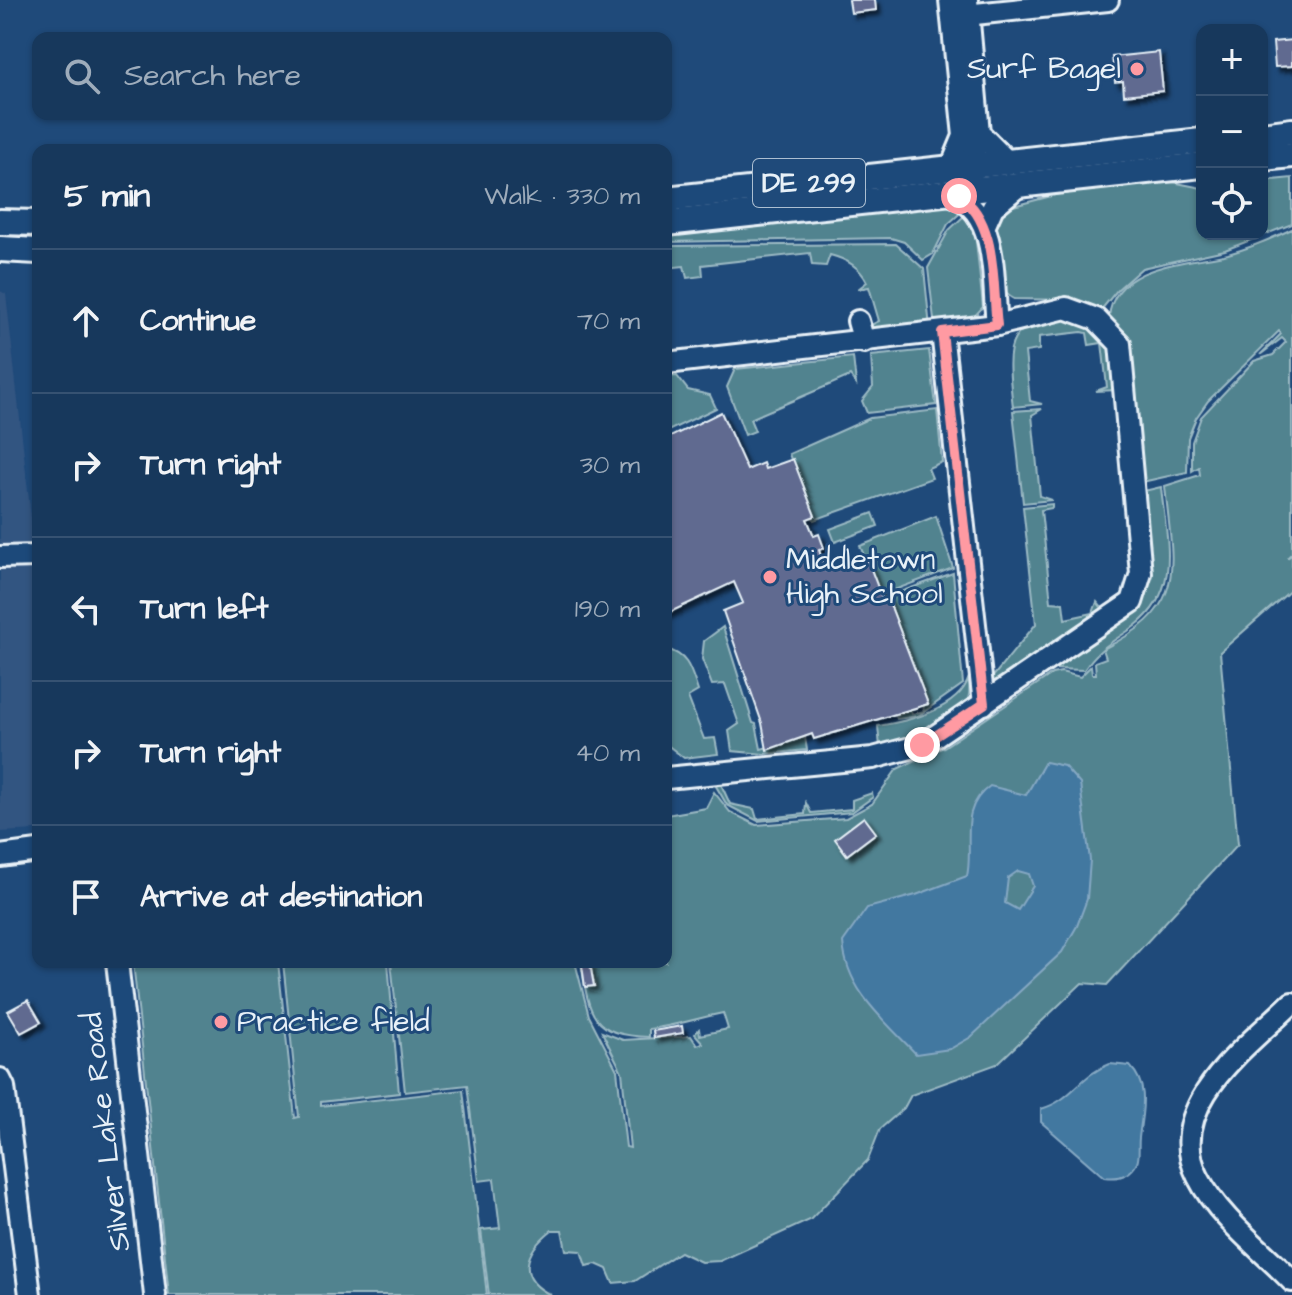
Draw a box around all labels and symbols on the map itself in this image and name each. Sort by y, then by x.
place label: Surf Bagel [967,48,1121,91]
marker: Surf Bagel [1128,60,1146,78]
road number: DE 299 [753,159,865,207]
route start [941,178,977,214]
place label: Middletown High School [786,539,943,616]
marker: Middletown High School [761,568,779,586]
route end [904,727,940,763]
place label: Practice field [237,1001,430,1043]
street label: Silver Lake Road [71,1010,141,1254]
marker: Practice field [212,1013,230,1031]

